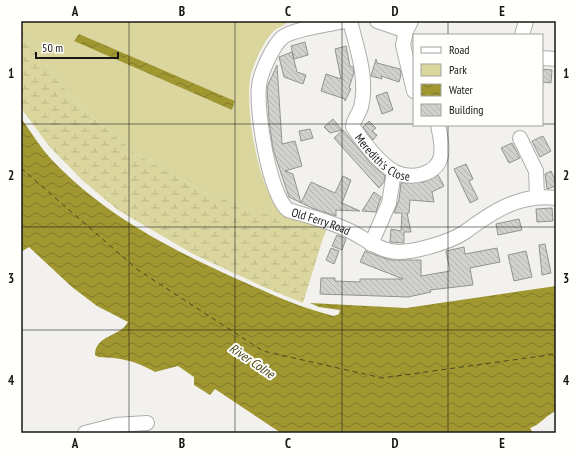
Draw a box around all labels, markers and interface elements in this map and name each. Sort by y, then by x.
text: A [71,3,79,20]
text: B [179,3,185,20]
text: C [285,3,291,20]
text: D [392,3,399,20]
text: E [499,3,505,20]
scale bar [36,34,118,60]
legend [413,34,543,126]
text: 50 m [42,40,63,55]
text: Road [449,42,469,57]
text: Park [449,62,467,77]
text: 1 [8,65,14,82]
text: 1 [563,65,569,82]
text: Water [449,82,474,97]
text: Building [449,102,484,117]
street label: Meredith's Close [352,130,411,183]
text: 2 [8,167,14,184]
text: 2 [563,167,569,184]
street label: Old Ferry Road [290,204,353,238]
text: 3 [8,270,14,287]
text: 3 [563,270,569,287]
water label: River Colne [226,340,279,383]
text: 4 [8,372,15,389]
text: 4 [563,372,570,389]
text: A [71,435,79,452]
text: B [179,435,185,452]
text: C [285,435,291,452]
text: D [392,435,399,452]
text: E [499,435,505,452]

